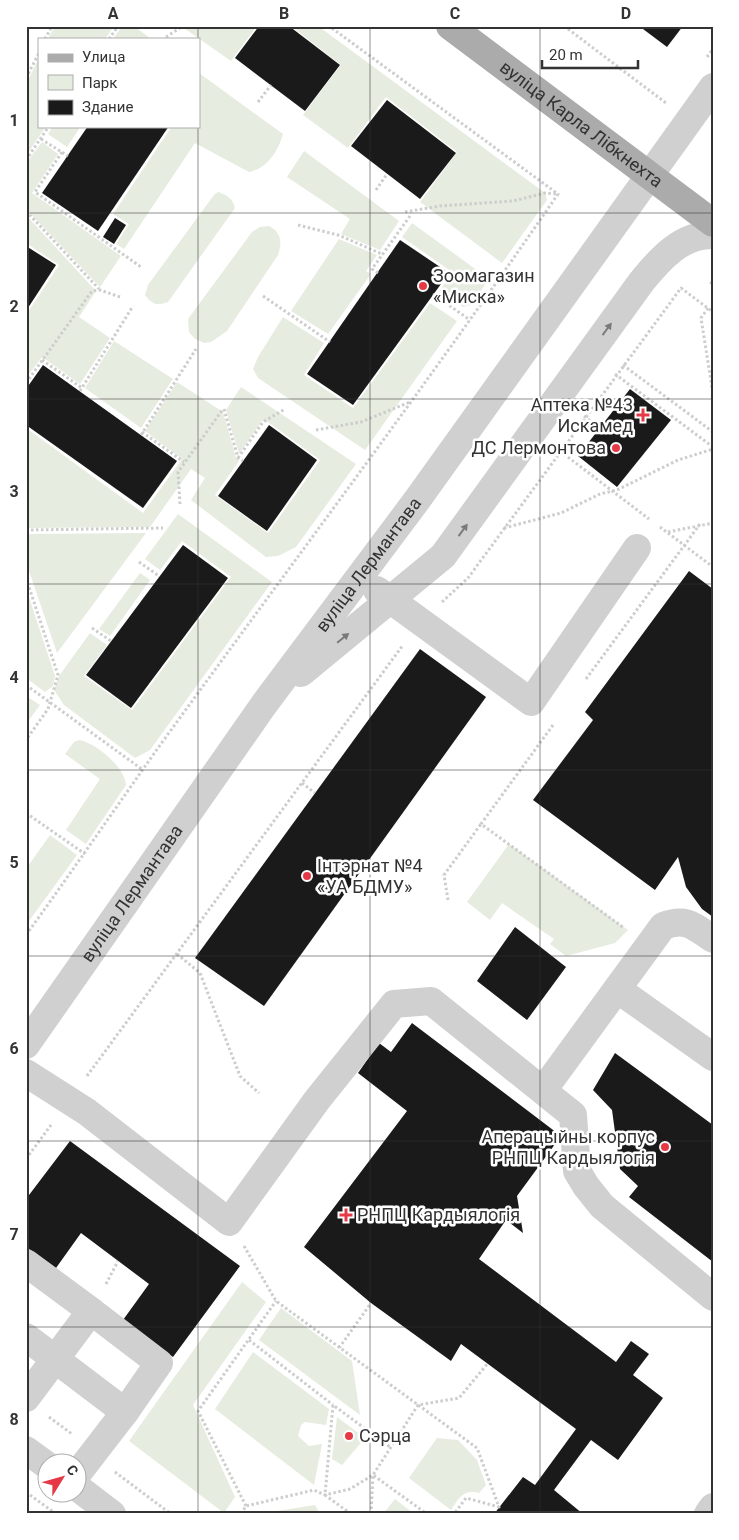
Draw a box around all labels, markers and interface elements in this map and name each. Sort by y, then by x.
text: A [108,4,119,23]
text: B [279,4,289,23]
text: C [450,4,460,23]
text: D [621,4,631,23]
legend [38,38,200,128]
scale bar [542,38,638,70]
text: 20 m [549,46,583,64]
text: Улица [82,48,125,66]
street label: вуліца Карла Лібкнехта [496,56,667,192]
text: Парк [82,74,117,92]
text: Здание [82,98,133,116]
text: 1 [9,111,19,130]
place label: Зоомагазин «Миска» [433,265,535,307]
marker: Зоомагазин «Миска» [417,280,429,292]
text: 2 [9,297,19,316]
one-way arrow [602,323,613,336]
place label: Аптека №43 Искамед [531,394,633,436]
marker: Аптека №43 Искамед [637,409,649,421]
place label: ДС Лермонтова [471,437,606,458]
marker: ДС Лермонтова [610,442,622,454]
text: 3 [9,482,19,501]
street label: вуліца Лермантава [311,493,425,636]
one-way arrow [457,523,467,536]
one-way arrow [336,633,349,644]
text: 4 [9,668,19,687]
street label: вуліца Лермантава [76,820,187,966]
text: 5 [9,853,19,872]
place label: Інтэрнат №4 «УА БДМУ» [317,855,423,897]
marker: Інтэрнат №4 «УА БДМУ» [301,870,313,882]
text: 6 [9,1039,19,1058]
place label: Аперацыйны корпус РНПЦ Кардыялогія [481,1126,655,1168]
marker: Аперацыйны корпус РНПЦ Кардыялогія [659,1141,671,1153]
place label: РНПЦ Кардыялогія [357,1204,520,1225]
marker: РНПЦ Кардыялогія [339,1208,353,1222]
text: 7 [9,1225,19,1244]
text: 8 [9,1410,19,1429]
place label: Сэрца [359,1425,411,1446]
marker: Сэрца [343,1430,355,1442]
north arrow [38,1452,88,1502]
text: С [63,1462,82,1479]

